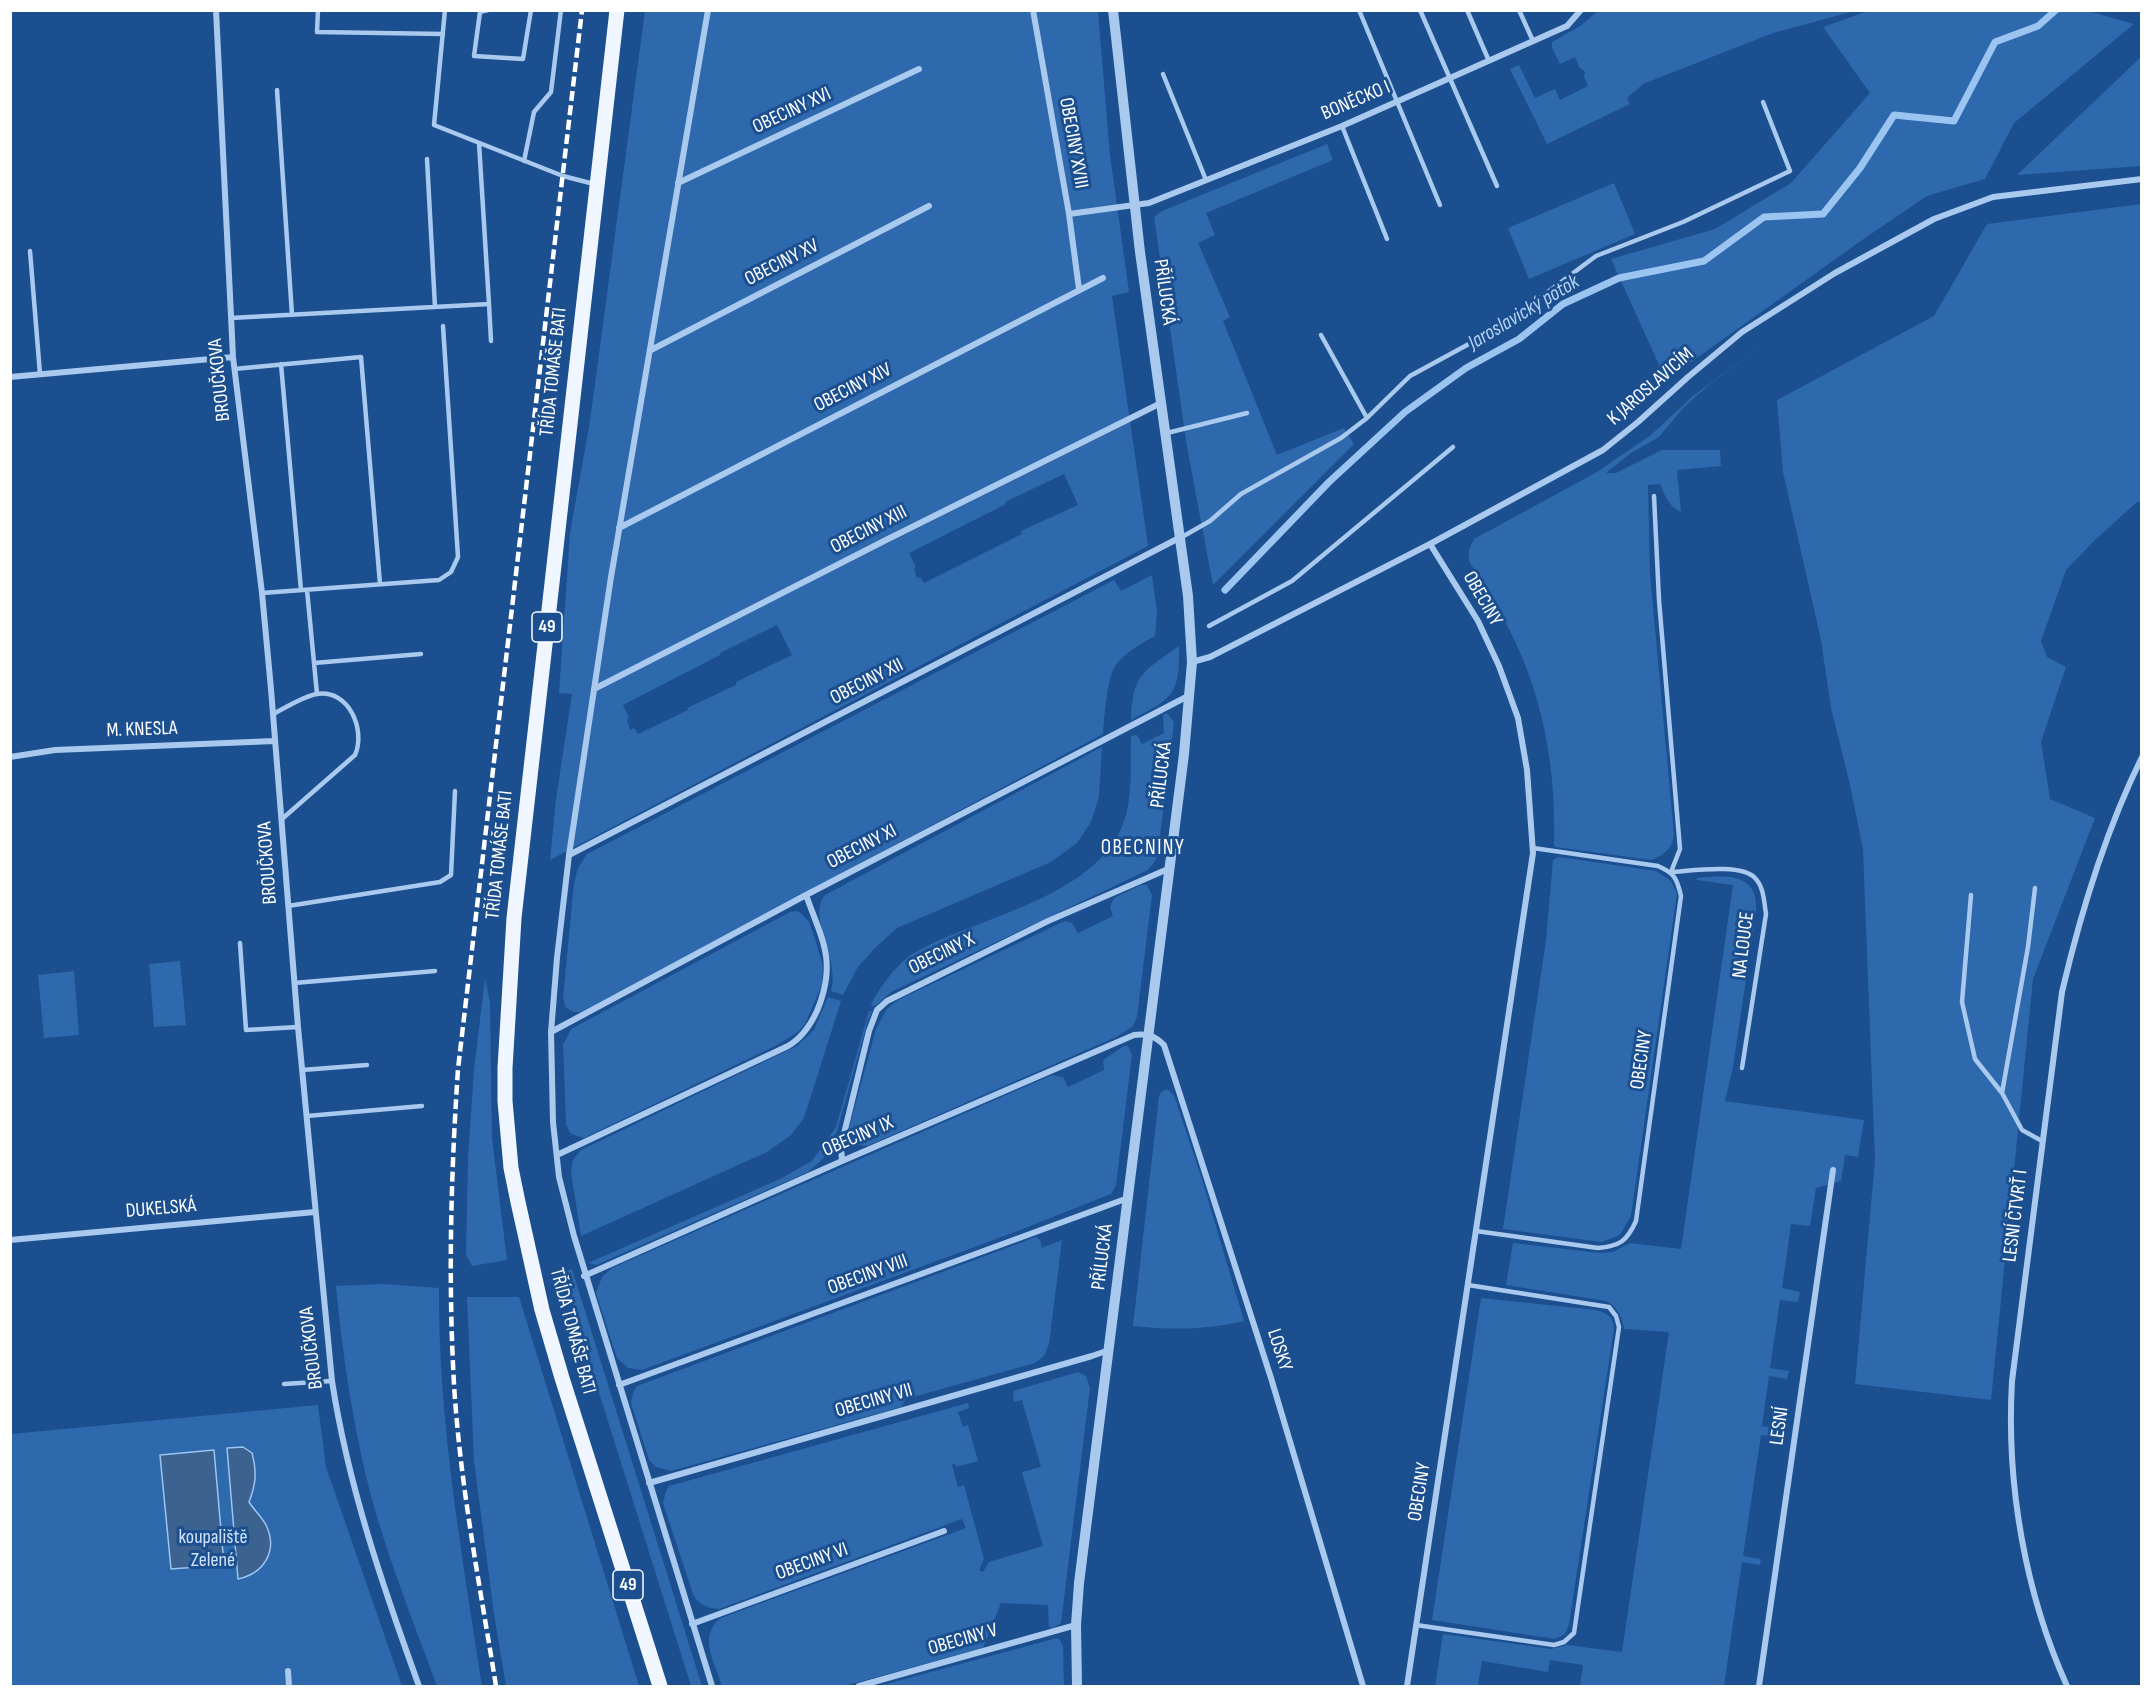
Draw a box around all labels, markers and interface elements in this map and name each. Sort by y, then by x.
street label: BONĚCKO I [1318,76,1394,126]
street label: OBECINY XVI [749,82,835,140]
street label: OBECINY XVIII [1053,96,1093,190]
street label: OBECINY XV [741,234,823,292]
street label: PŘÍLUCKÁ [1148,258,1180,326]
water label: Jaroslavický potok [1464,270,1584,356]
street label: TŘÍDA TOMÁŠE BATI [535,306,573,438]
street label: BROUČKOVA [204,338,236,422]
street label: K JAROSLAVICÍM [1603,343,1699,431]
street label: OBECINY XIV [810,358,896,418]
street label: OBECINY XIII [827,501,911,559]
street label: OBECINY [1457,567,1507,631]
road number: 49 [532,612,562,642]
street label: OBECINY XII [826,653,908,711]
street label: M. KNESLA [106,717,178,743]
street label: PŘÍLUCKÁ [1146,741,1178,809]
street label: TŘÍDA TOMÁŠE BATI [481,789,519,921]
street label: OBECINY XI [823,819,901,875]
street label: BROUČKOVA [253,821,283,905]
district label: OBECNINY [1101,836,1185,862]
street label: NA LOUCE [1728,910,1760,980]
street label: OBECINY X [905,928,979,980]
street label: OBECINY [1626,1029,1658,1091]
street label: OBECINY IX [819,1111,897,1163]
street label: LESNÍ ČTVRŤ I [1998,1169,2034,1263]
street label: DUKELSKÁ [125,1194,197,1224]
street label: PŘÍLUCKÁ [1087,1223,1119,1291]
street label: OBECINY VIII [825,1249,911,1301]
street label: TŘÍDA TOMÁŠE BATI [544,1265,600,1397]
street label: BROUČKOVA [295,1305,329,1391]
street label: LOSKY [1261,1326,1297,1374]
street label: OBECINY VII [833,1379,915,1423]
street label: LESNÍ [1765,1405,1795,1447]
street label: OBECINY [1404,1461,1436,1523]
park label: koupaliště Zelené [179,1526,247,1573]
street label: OBECINY VI [773,1538,851,1586]
road number: 49 [613,1570,643,1600]
street label: OBECINY V [925,1619,1001,1661]

